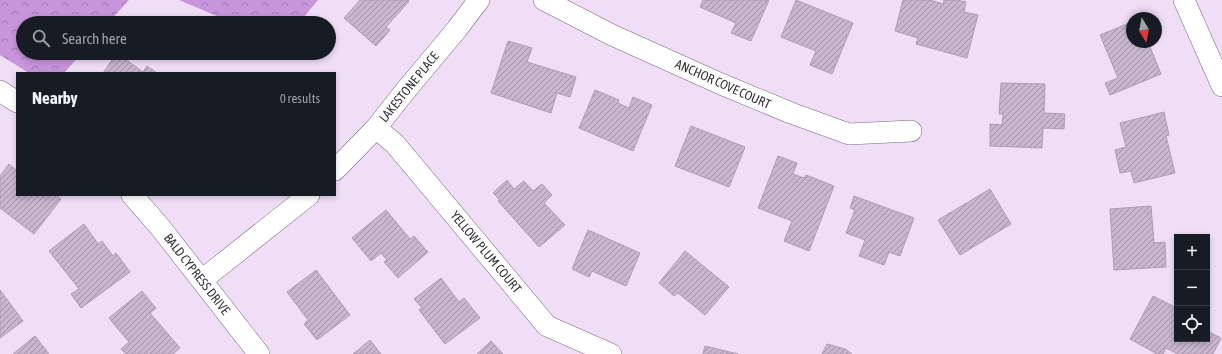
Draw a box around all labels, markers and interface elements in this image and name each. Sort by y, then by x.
north arrow [1126,12,1162,48]
search box [16,16,336,60]
icon: search [30,27,52,49]
text: Search here [62,30,127,47]
street label: LAKESTONE PLACE [376,49,442,125]
street label: ANCHOR COVE COURT [673,56,773,112]
text: Nearby [32,88,78,108]
text: 0 results [280,91,320,106]
street label: YELLOW PLUM COURT [447,208,525,296]
street label: BALD CYPRESS DRIVE [161,231,233,318]
map controls [1174,234,1210,342]
button: + [1174,234,1210,270]
button: − [1174,270,1210,306]
button: locate [1174,306,1210,342]

